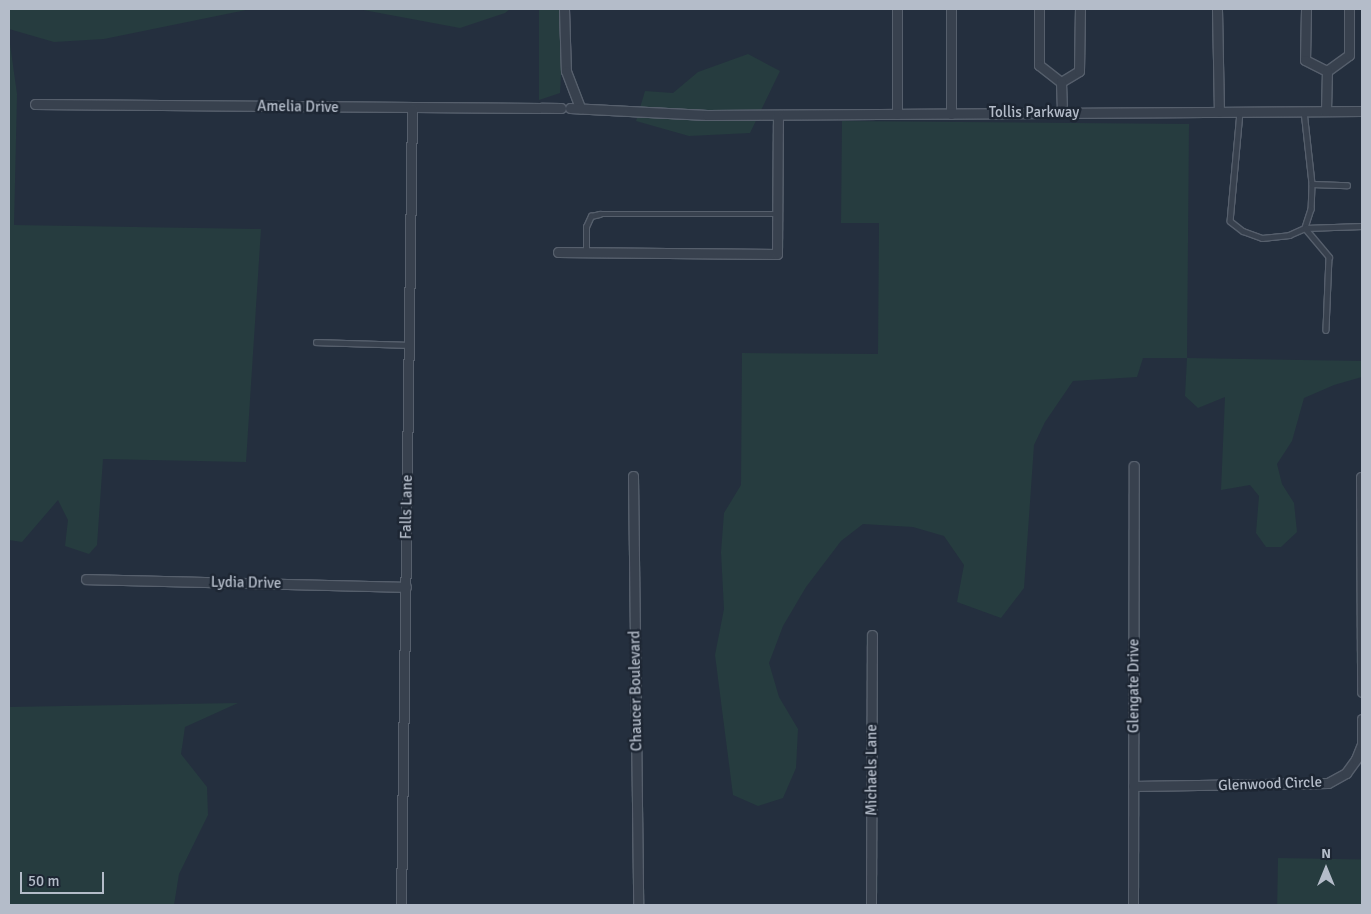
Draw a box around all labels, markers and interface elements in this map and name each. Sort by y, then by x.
street label: Amelia Drive [257,97,339,117]
street label: Tollis Parkway [989,104,1079,122]
street label: Falls Lane [397,475,417,539]
street label: Lydia Drive [211,573,281,593]
street label: Chaucer Boulevard [626,630,646,752]
street label: Glengate Drive [1125,639,1143,733]
street label: Michaels Lane [863,724,881,816]
street label: Glenwood Circle [1218,773,1322,795]
north arrow [1301,844,1351,894]
text: N [1321,845,1331,862]
scale bar [22,862,106,894]
text: 50 m [28,872,59,890]

